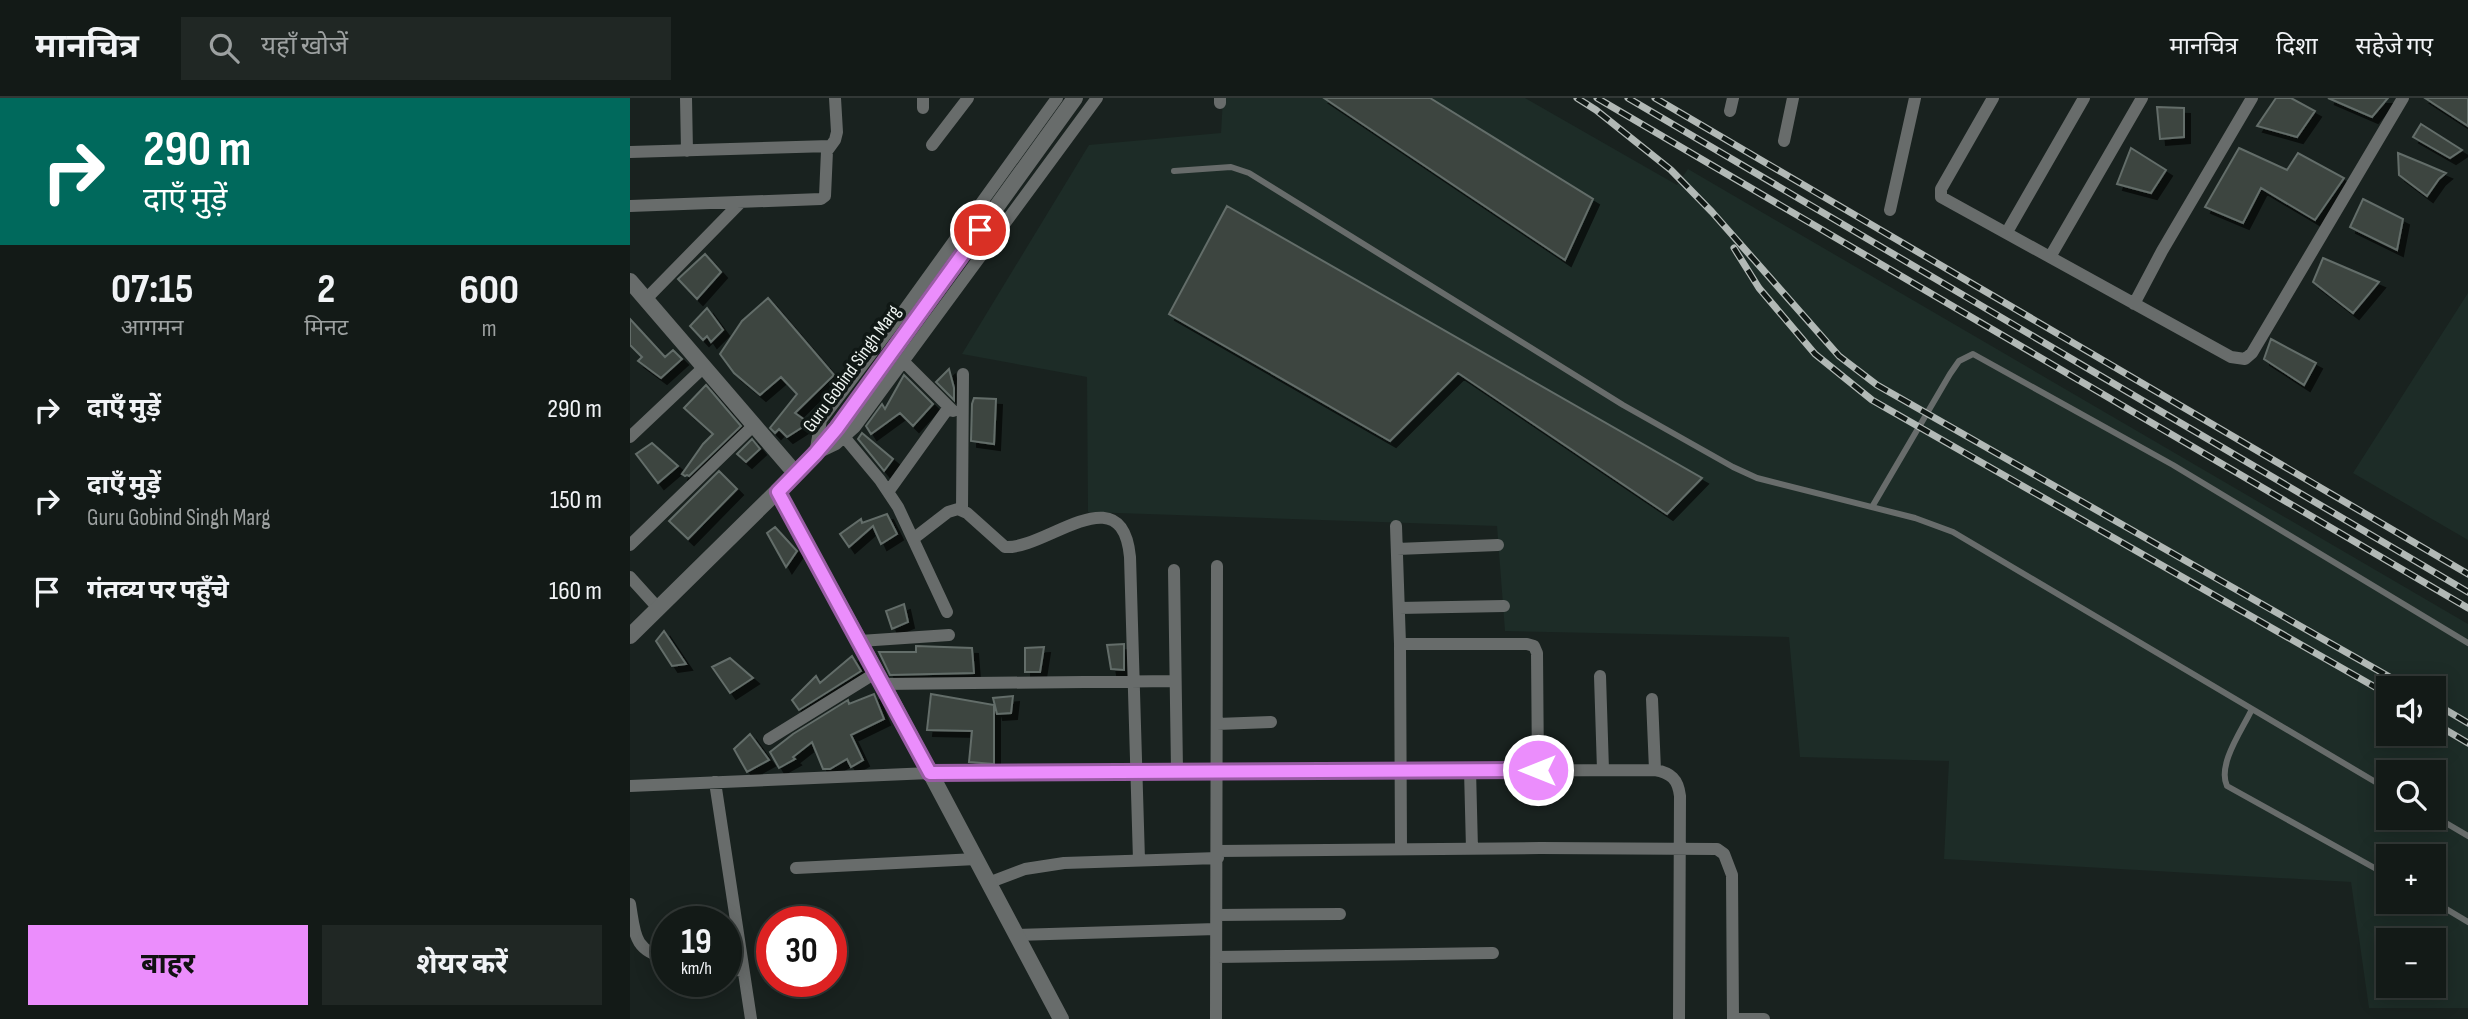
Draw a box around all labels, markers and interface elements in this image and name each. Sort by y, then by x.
search box [181,17,671,80]
text: मानचित्र [35,27,139,67]
icon: search [205,29,243,67]
text: यहाँ खोजें [261,31,348,62]
text: मानचित्र [2170,32,2238,61]
text: दिशा [2276,32,2318,61]
text: सहेजे गए [2356,32,2433,61]
text: 290 m [143,121,251,180]
icon: right [28,126,119,217]
text: दाएँ मुड़ें [143,181,227,220]
pin [950,200,1010,260]
icon: arrive [961,211,999,249]
text: 07:15 [111,264,193,315]
text: 2 [317,264,336,315]
text: 600 [459,265,519,316]
street label: Guru Gobind Singh Marg [798,301,906,437]
text: आगमन [121,314,184,342]
text: मिनट [304,314,348,342]
text: m [482,315,497,343]
icon: right [28,391,66,429]
text: दाएँ मुड़ें [87,393,161,424]
text: 290 m [547,394,602,425]
text: दाएँ मुड़ें [87,470,161,501]
icon: right [28,482,66,520]
text: 150 m [550,485,602,516]
text: Guru Gobind Singh Marg [87,504,270,532]
icon: arrive [28,573,66,611]
text: गंतव्य पर पहुँचे [87,575,229,606]
text: 160 m [549,576,602,607]
map controls [2376,676,2446,998]
button: sound [2376,676,2446,746]
position arrow [1501,733,1575,807]
button: search [2376,760,2446,830]
button: + [2376,844,2446,914]
speed limit sign: 30 [756,906,847,997]
text: 19 [681,921,712,964]
button: बाहर [28,925,308,1005]
button: शेयर करें [322,925,602,1005]
button: − [2376,928,2446,998]
text: km/h [681,958,712,979]

